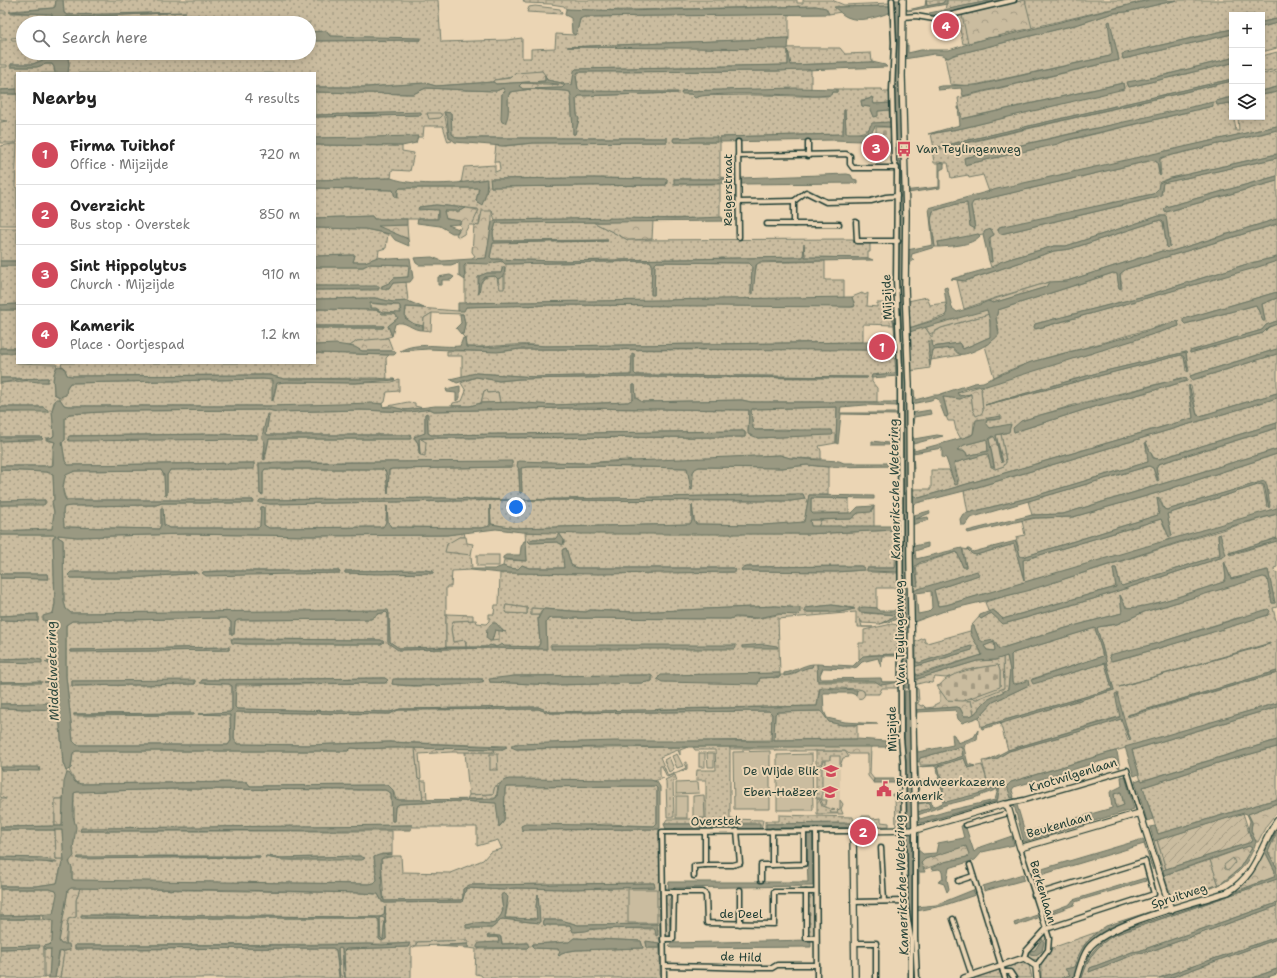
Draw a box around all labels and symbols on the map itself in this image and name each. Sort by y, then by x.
pin: 4 [933,11,959,41]
pin: 3 [863,133,889,163]
bus stop icon: Van Teylingenweg [895,140,913,158]
place label: Van Teylingenweg [916,141,1021,157]
street label: Reigerstraat [720,154,736,226]
street label: Mijzijde [878,274,896,320]
pin: 1 [869,332,895,362]
water label: Kameriksche Wetering [885,418,904,560]
your location [506,497,526,517]
street label: Van Teylingenweg [891,580,909,686]
water label: Middelwetering [42,621,63,721]
street label: Mijzijde [884,706,900,752]
street label: Knotwilgenlaan [1027,754,1119,796]
school or university icon: De Wijde Blik [822,762,840,780]
place label: De Wijde Blik [743,763,819,779]
place label: Brandweerkazerne Kamerik [896,774,1006,804]
public building icon: Brandweerkazerne Kamerik [875,780,893,798]
school or university icon: Eben-Haëzer [821,783,839,801]
place label: Eben-Haëzer [743,784,818,800]
street label: Beukenlaan [1025,808,1093,842]
street label: Overstek [690,813,742,829]
water label: Kameriksche Wetering [891,814,912,956]
pin: 2 [850,817,876,847]
street label: Berkenlaan [1026,859,1060,925]
street label: Spruitweg [1149,879,1209,913]
street label: de Deel [719,906,763,922]
street label: de Hild [720,948,762,966]

